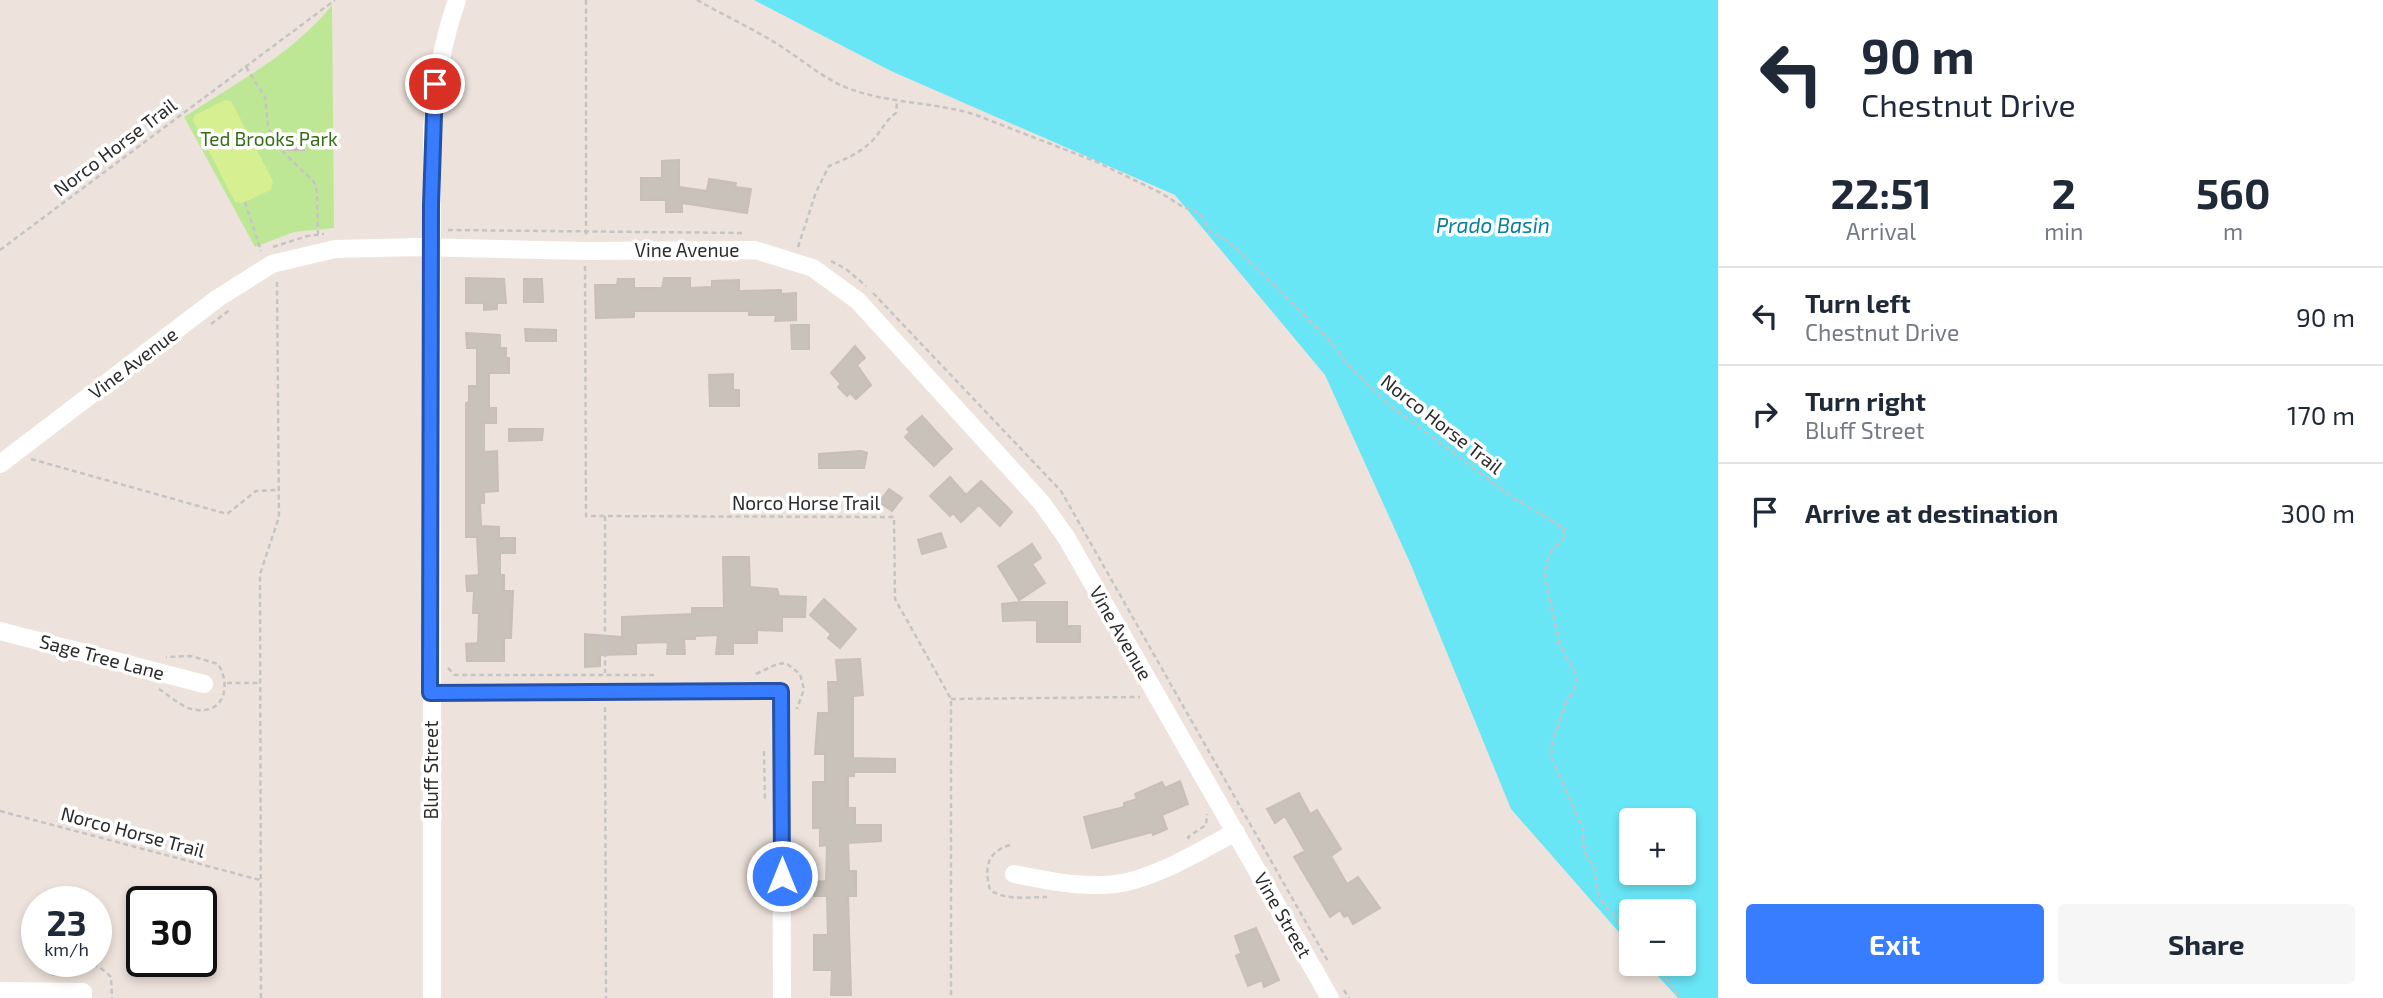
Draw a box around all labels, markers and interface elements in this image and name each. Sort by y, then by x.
text: 90 m [1861,25,1975,84]
icon: left [1746,28,1837,119]
pin [405,54,465,114]
icon: arrive [416,65,454,103]
text: Chestnut Drive [1861,85,2076,123]
street label: Norco Horse Trail [49,93,181,200]
park label: Ted Brooks Park [200,127,338,150]
text: 22:51 [1831,167,1932,217]
text: 2 [2052,167,2076,217]
text: 560 [2196,167,2270,217]
water label: Prado Basin [1436,212,1550,237]
text: Arrival [1846,217,1916,245]
text: min [2044,217,2083,245]
text: m [2223,217,2243,245]
street label: Vine Avenue [635,238,739,261]
text: Turn left [1805,287,1911,318]
icon: left [1746,297,1784,335]
text: 90 m [2296,301,2355,332]
text: Chestnut Drive [1805,318,1959,346]
street label: Vine Avenue [84,322,182,403]
street label: Norco Horse Trail [1377,369,1508,478]
text: Turn right [1805,385,1926,416]
icon: right [1746,395,1784,433]
text: 170 m [2287,399,2355,430]
text: Bluff Street [1805,416,1925,444]
street label: Norco Horse Trail [732,491,880,514]
icon: arrive [1746,493,1784,531]
text: Arrive at destination [1805,497,2058,528]
text: 300 m [2281,497,2355,528]
street label: Vine Avenue [1085,582,1158,684]
street label: Sage Tree Lane [37,629,167,684]
street label: Bluff Street [419,721,442,819]
street label: Norco Horse Trail [59,801,208,862]
map controls [1619,808,1696,976]
button: + [1619,808,1696,885]
position arrow [745,839,819,913]
street label: Vine Street [1250,868,1317,961]
speed limit sign: 30 [126,886,217,977]
button: − [1619,899,1696,976]
text: 23 [46,901,87,943]
button: Exit [1746,904,2044,984]
button: Share [2058,904,2355,984]
text: km/h [44,938,89,960]

